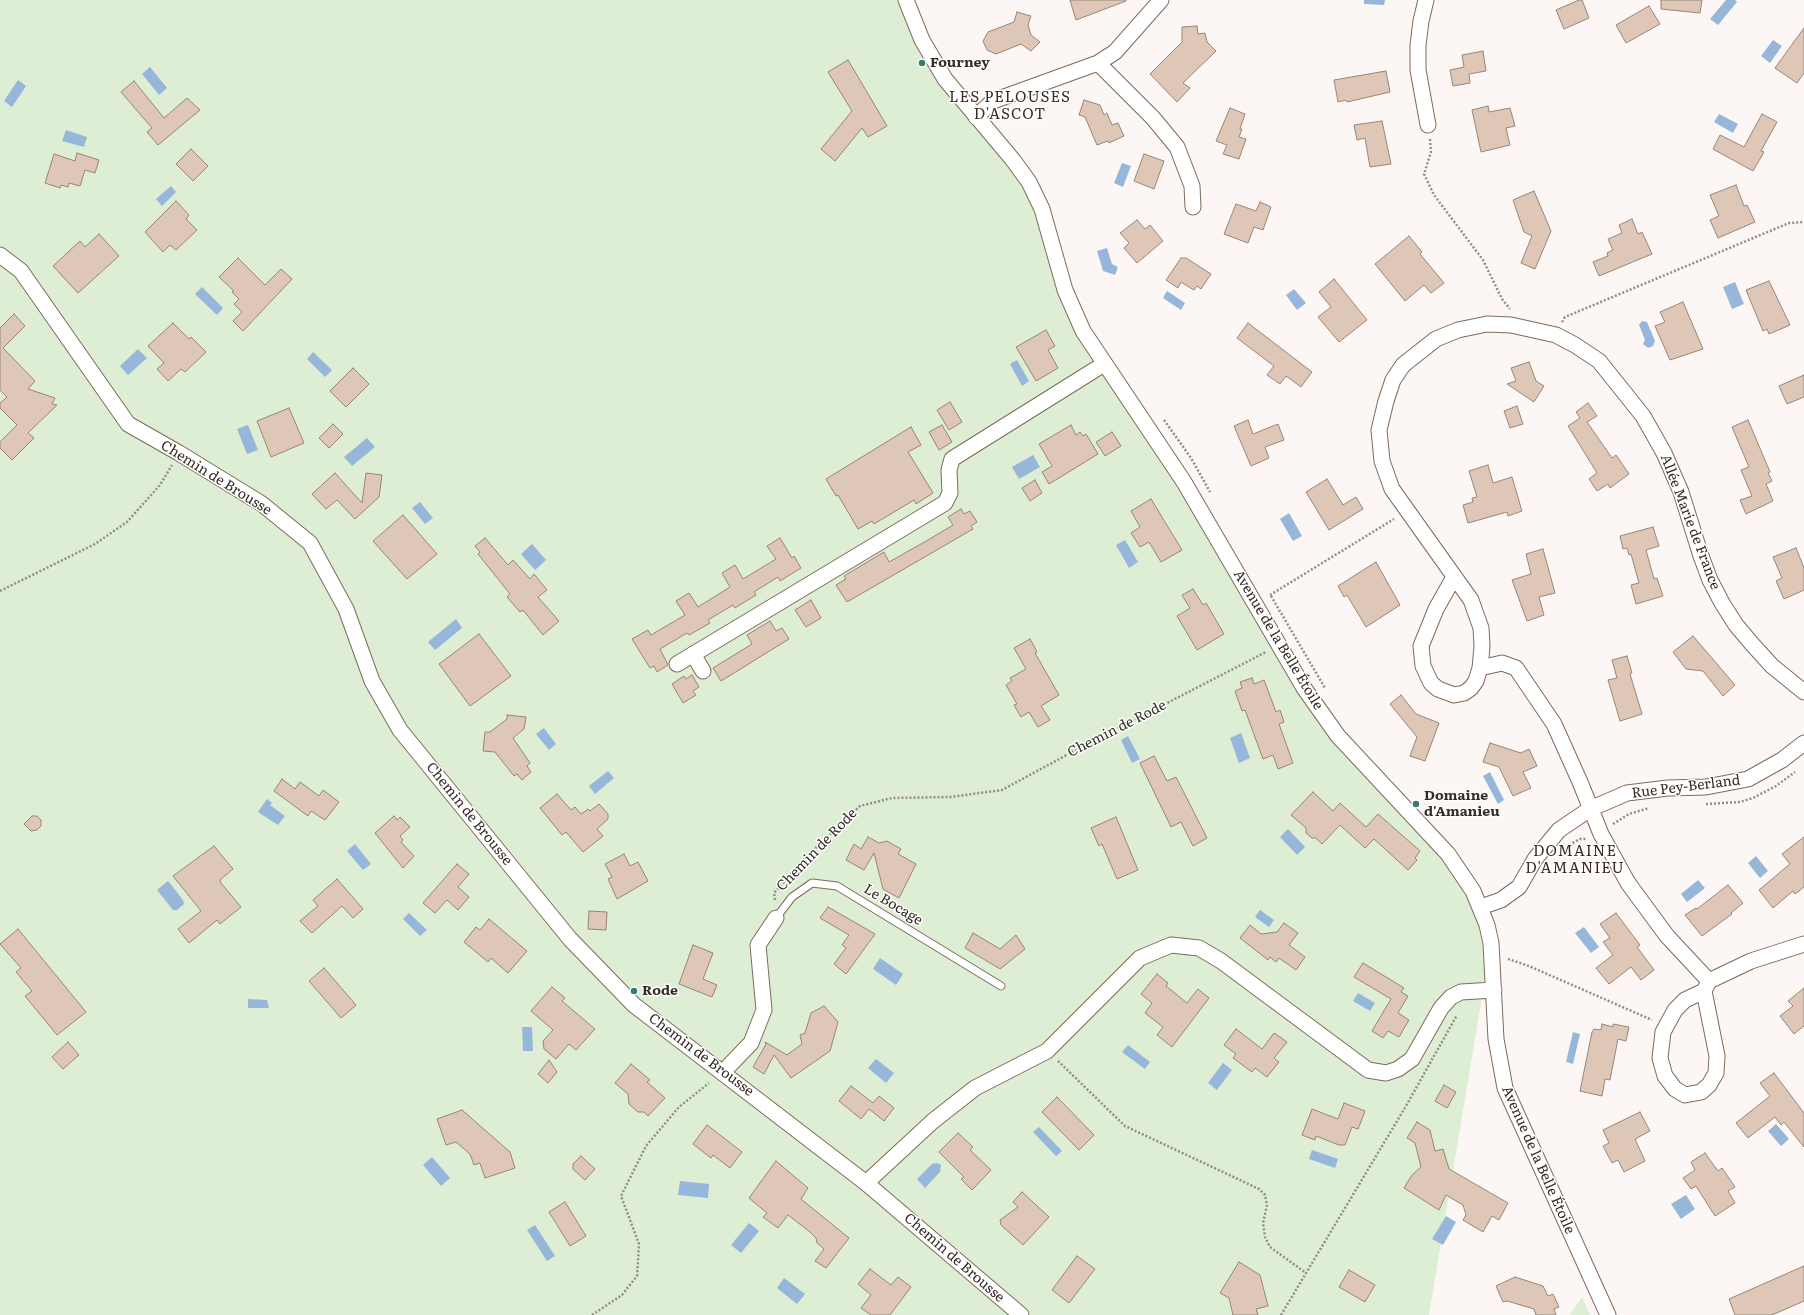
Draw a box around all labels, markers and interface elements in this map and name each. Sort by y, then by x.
place label: Fourney [930,55,990,71]
marker: Fourney [917,58,927,68]
district label: LES PELOUSES D'ASCOT [949,89,1071,124]
street label: Chemin de Brousse [158,437,274,519]
street label: Allée Marie de France [1656,452,1724,592]
street label: Avenue de la Belle Étoile [1230,567,1326,713]
street label: Chemin de Rode [1065,697,1169,761]
street label: Chemin de Brousse [422,759,516,869]
street label: Rue Pey-Berland [1631,772,1741,802]
place label: Domaine d'Amanieu [1424,788,1500,820]
marker: Domaine d'Amanieu [1411,799,1421,809]
street label: Chemin de Rode [773,805,861,895]
district label: DOMAINE D'AMANIEU [1525,843,1625,878]
street label: Le Bocage [860,881,926,929]
place label: Rode [642,983,678,999]
marker: Rode [629,986,639,996]
street label: Chemin de Brousse [645,1010,757,1100]
street label: Avenue de la Belle Étoile [1498,1083,1578,1237]
street label: Chemin de Brousse [900,1210,1008,1306]

